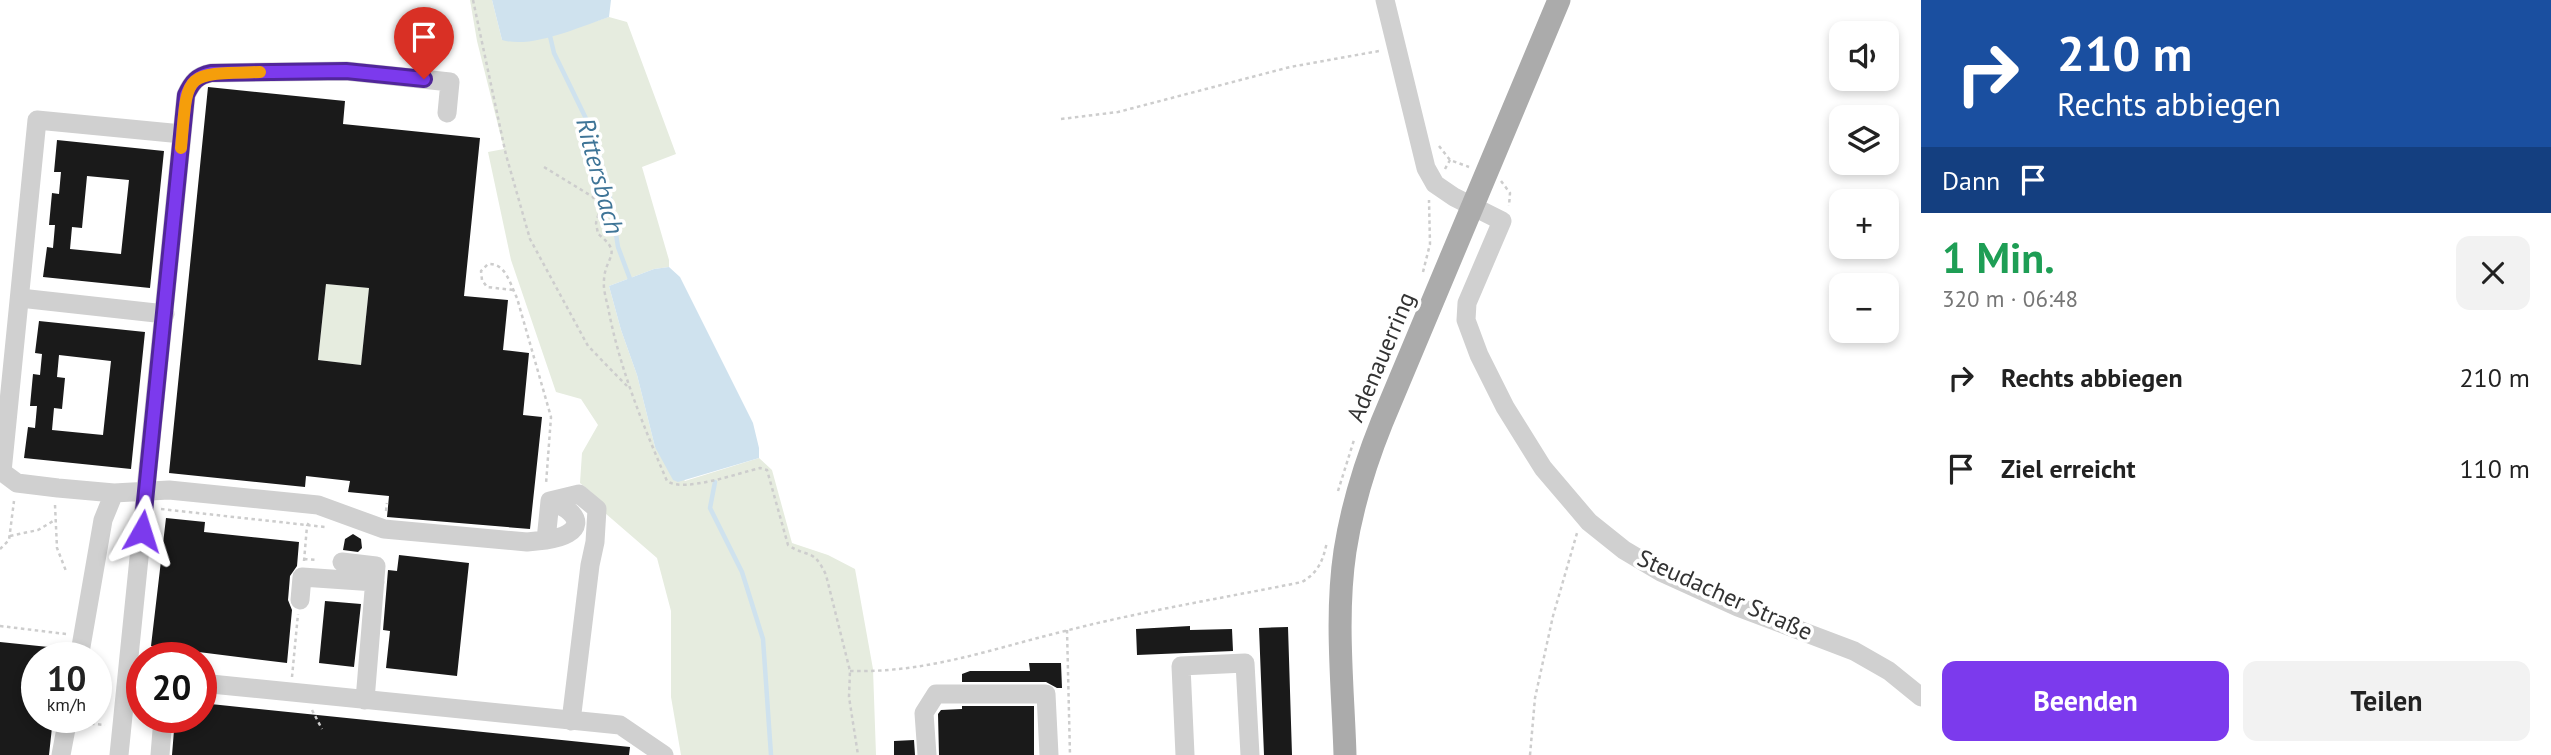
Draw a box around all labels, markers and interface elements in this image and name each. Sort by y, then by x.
pin [394,7,454,79]
icon: arrive [405,18,443,56]
map controls [1829,21,1899,343]
button: sound [1829,21,1899,91]
text: 210 m [2057,21,2192,85]
icon: right [1942,28,2033,119]
text: Rechts abbiegen [2057,83,2281,125]
button: layers [1829,105,1899,175]
water label: Rittersbach [569,114,632,238]
icon: arrive [2014,161,2052,199]
text: Dann [1942,164,2000,197]
button: + [1829,189,1899,259]
text: 1 Min. [1942,230,2055,285]
button: close [2456,236,2530,310]
button: − [1829,273,1899,343]
text: 320 m · 06:48 [1942,284,2078,313]
street label: Adenauerring [1339,287,1422,426]
icon: right [1942,359,1980,397]
text: Rechts abbiegen [2001,361,2183,394]
text: 210 m [2459,361,2530,394]
icon: arrive [1942,450,1980,488]
text: Ziel erreicht [2001,452,2136,485]
text: 110 m [2459,452,2530,485]
position arrow [105,494,179,568]
street label: Steudacher Straße [1633,542,1818,647]
speed limit sign: 20 [126,642,217,733]
text: 10 [47,655,86,701]
button: Beenden [1942,661,2229,741]
button: Teilen [2243,661,2530,741]
text: km/h [47,693,86,716]

